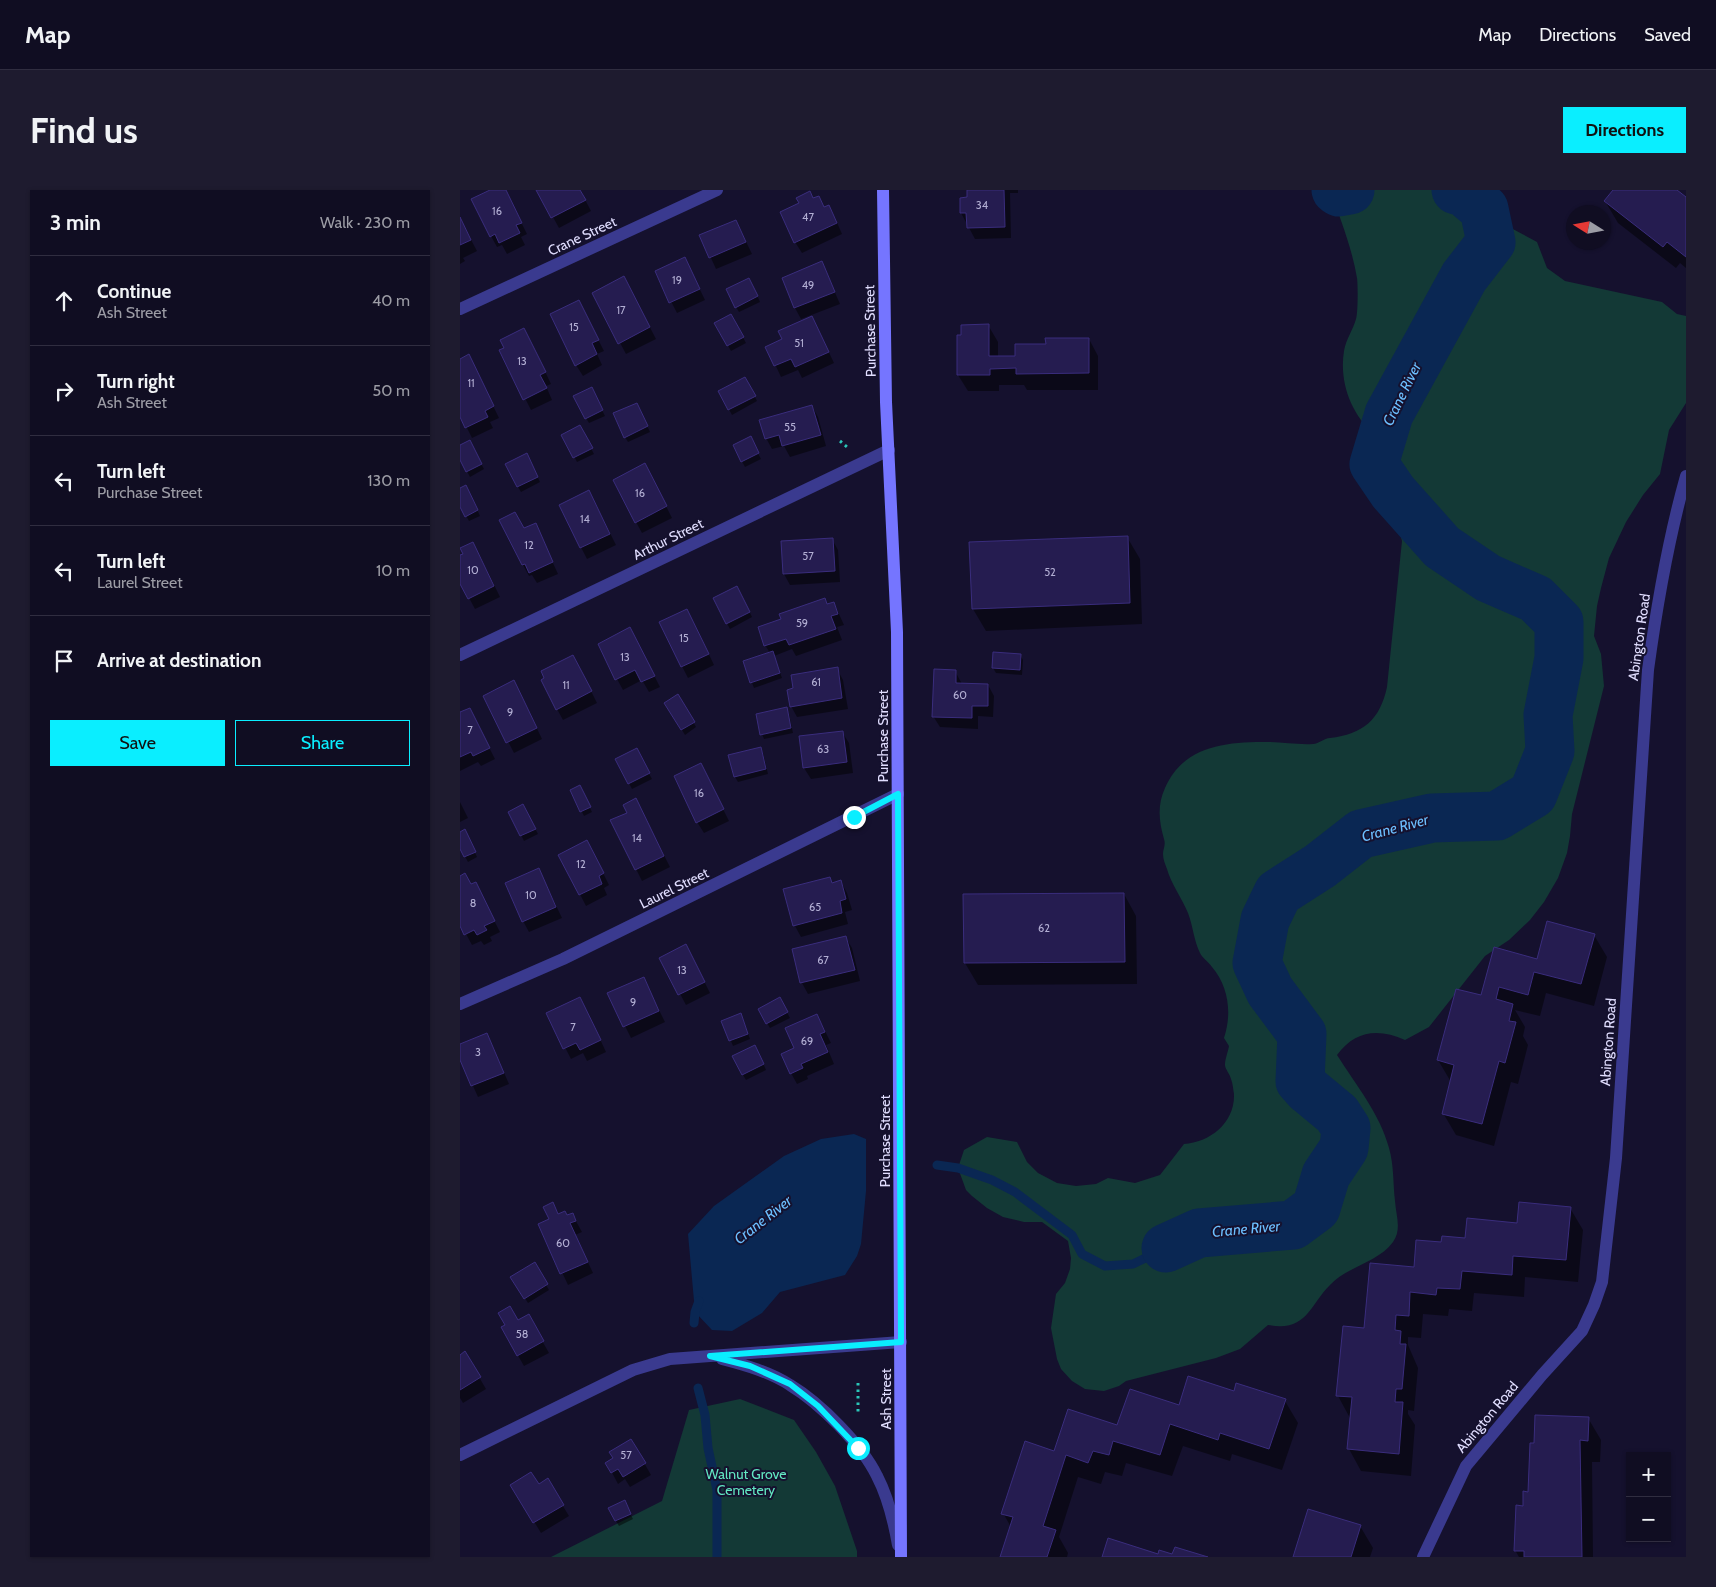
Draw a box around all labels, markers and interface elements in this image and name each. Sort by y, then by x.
text: Map [25,20,71,49]
text: Map [1478,24,1511,46]
text: Directions [1539,24,1616,46]
text: Saved [1644,24,1691,46]
button: Directions [1563,107,1686,153]
text: Find us [30,109,138,152]
house number: 34 [976,198,989,212]
house number: 16 [492,204,502,218]
north arrow [1566,205,1611,250]
text: 3 min [50,210,101,235]
house number: 47 [802,210,814,224]
street label: Crane Street [545,212,619,260]
text: Walk · 230 m [320,213,410,232]
house number: 19 [672,273,682,287]
house number: 49 [802,278,814,292]
text: Continue [97,280,171,303]
street label: Purchase Street [860,284,880,377]
icon: ahead [50,287,78,315]
text: 40 m [372,291,410,310]
text: Ash Street [97,303,167,322]
house number: 17 [616,303,626,317]
house number: 15 [569,320,579,334]
house number: 51 [794,336,804,350]
house number: 13 [517,354,527,368]
water label: Crane River [1379,358,1426,429]
text: Turn right [97,370,175,393]
house number: 11 [467,376,475,390]
icon: right [50,377,78,405]
text: 50 m [373,381,410,400]
text: Ash Street [97,393,167,412]
house number: 55 [784,420,796,434]
text: Turn left [97,460,165,483]
icon: left [50,467,78,495]
text: 130 m [367,471,410,490]
text: Purchase Street [97,483,202,502]
house number: 16 [635,486,645,500]
house number: 14 [580,512,591,526]
street label: Arthur Street [630,514,706,564]
house number: 12 [524,538,534,552]
house number: 57 [802,549,814,563]
text: Turn left [97,550,165,573]
icon: left [50,557,78,585]
text: 10 m [376,561,410,580]
house number: 10 [467,563,479,577]
house number: 52 [1044,565,1056,579]
text: Laurel Street [97,573,183,592]
street label: Abington Road [1624,592,1654,682]
house number: 59 [796,616,808,630]
house number: 15 [679,631,689,645]
icon: arrive [50,647,78,675]
text: Arrive at destination [97,649,261,672]
house number: 13 [620,650,630,664]
house number: 61 [811,675,821,689]
house number: 11 [562,678,570,692]
house number: 60 [953,688,967,702]
street label: Purchase Street [874,690,892,782]
house number: 9 [507,705,513,719]
button: Save [50,720,225,766]
button: Share [235,720,410,766]
house number: 7 [467,723,473,737]
house number: 63 [817,742,829,756]
house number: 16 [694,786,704,800]
route end [843,806,866,829]
water label: Crane River [1360,810,1432,846]
house number: 14 [632,831,643,845]
house number: 12 [576,857,586,871]
street label: Laurel Street [636,863,712,913]
house number: 10 [525,888,537,902]
house number: 8 [470,896,476,910]
house number: 65 [809,900,821,914]
house number: 62 [1038,921,1050,935]
house number: 67 [817,953,829,967]
house number: 13 [677,963,687,977]
house number: 9 [630,995,636,1009]
street label: Abington Road [1596,998,1620,1086]
house number: 7 [570,1020,576,1034]
house number: 69 [801,1034,813,1048]
house number: 3 [475,1045,481,1059]
street label: Purchase Street [876,1095,894,1187]
water label: Crane River [731,1191,797,1248]
water label: Crane River [1211,1217,1282,1241]
house number: 60 [556,1236,570,1250]
house number: 58 [516,1327,528,1341]
street label: Ash Street [877,1368,895,1430]
street label: Abington Road [1452,1378,1522,1456]
route start [847,1437,870,1460]
house number: 57 [620,1448,632,1462]
map controls [1626,1452,1671,1542]
button: + [1626,1452,1671,1497]
park label: Walnut Grove Cemetery [706,1465,786,1499]
button: − [1626,1497,1671,1542]

